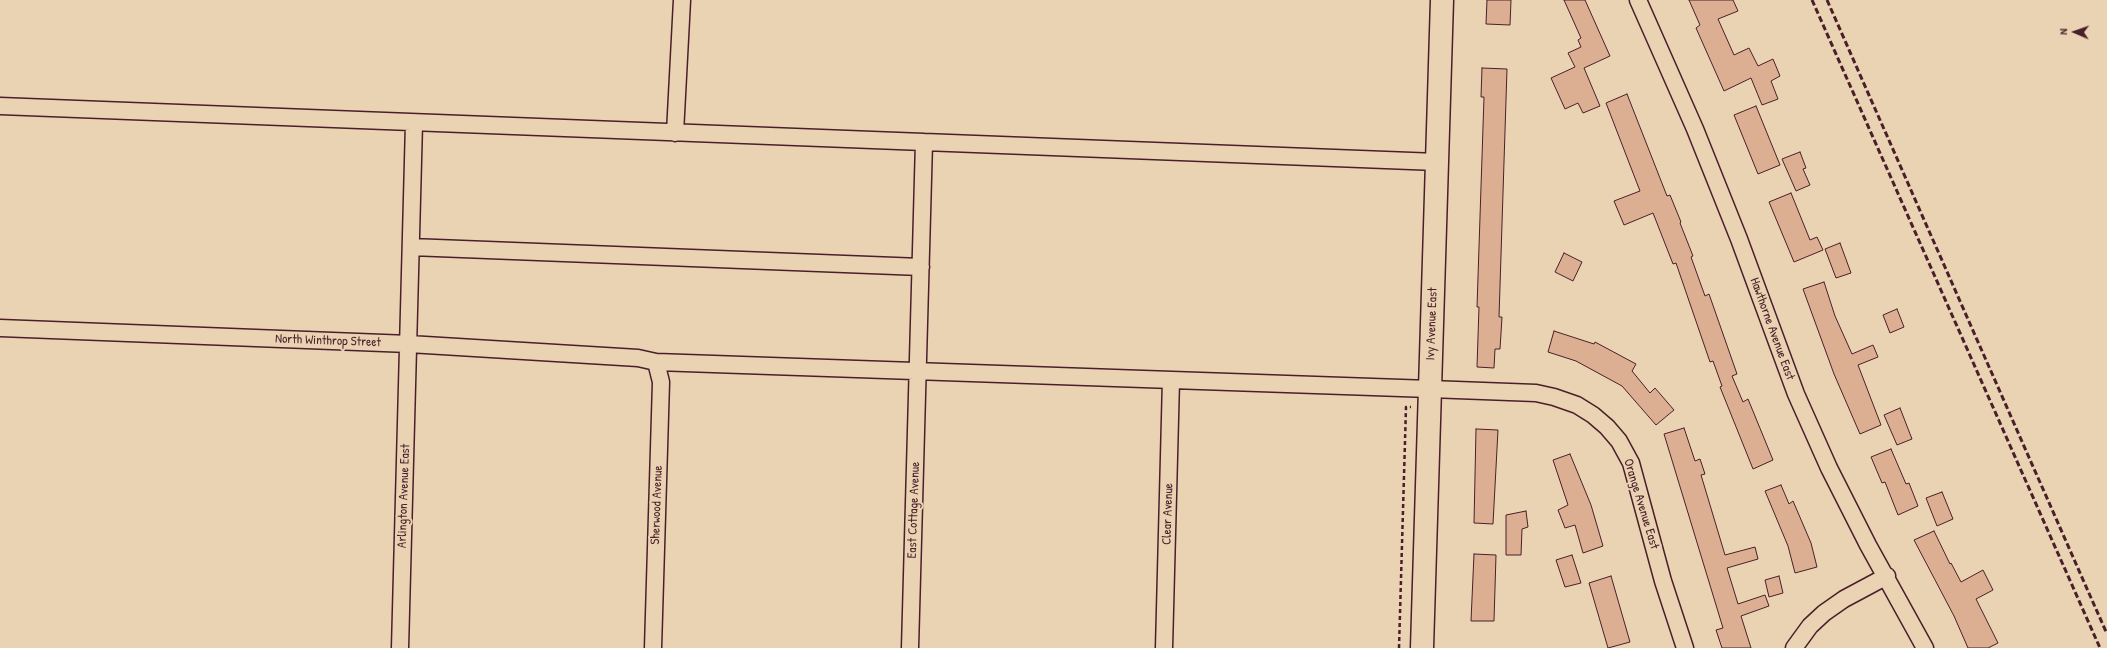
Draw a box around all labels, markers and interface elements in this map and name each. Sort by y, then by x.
north arrow [2055,12,2095,52]
text: N [2056,28,2070,35]
street label: Hawthorne Avenue East [1746,276,1798,382]
street label: Ivy Avenue East [1423,287,1441,361]
street label: North Winthrop Street [275,331,381,351]
street label: Arlington Avenue East [394,444,414,548]
street label: Orange Avenue East [1620,457,1662,551]
street label: East Cottage Avenue [905,461,923,559]
street label: Sherwood Avenue [648,465,666,545]
street label: Clear Avenue [1159,483,1177,545]

